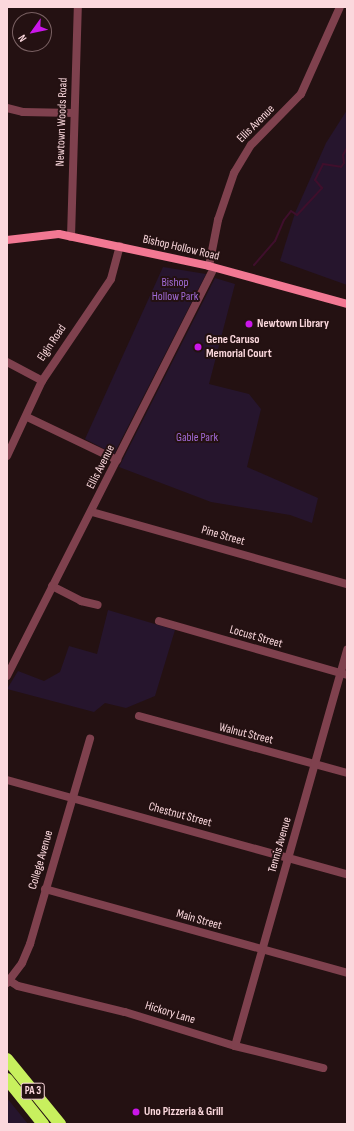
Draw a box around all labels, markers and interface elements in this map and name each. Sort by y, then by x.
north arrow [12,12,52,52]
text: N [15,32,29,44]
street label: Newtown Woods Road [53,77,71,167]
street label: Ellis Avenue [234,102,278,146]
street label: Bishop Hollow Road [141,232,221,264]
park label: Bishop Hollow Park [152,276,198,304]
place label: Newtown Library [257,317,329,331]
marker: Newtown Library [244,319,254,329]
street label: Elgin Road [35,322,69,364]
place label: Gene Caruso Memorial Court [206,333,272,361]
marker: Gene Caruso Memorial Court [193,342,203,352]
park label: Gable Park [176,431,218,445]
street label: Ellis Avenue [84,443,118,491]
street label: Pine Street [200,523,246,549]
street label: Locust Street [228,623,284,651]
street label: Walnut Street [217,720,275,748]
street label: Chestnut Street [147,800,213,830]
street label: Tennis Avenue [265,816,295,874]
street label: College Avenue [26,829,56,891]
street label: Main Street [175,907,223,933]
street label: Hickory Lane [143,999,197,1027]
road number: PA 3 [20,1082,46,1100]
place label: Uno Pizzeria & Grill [144,1105,223,1119]
marker: Uno Pizzeria & Grill [131,1107,141,1117]

